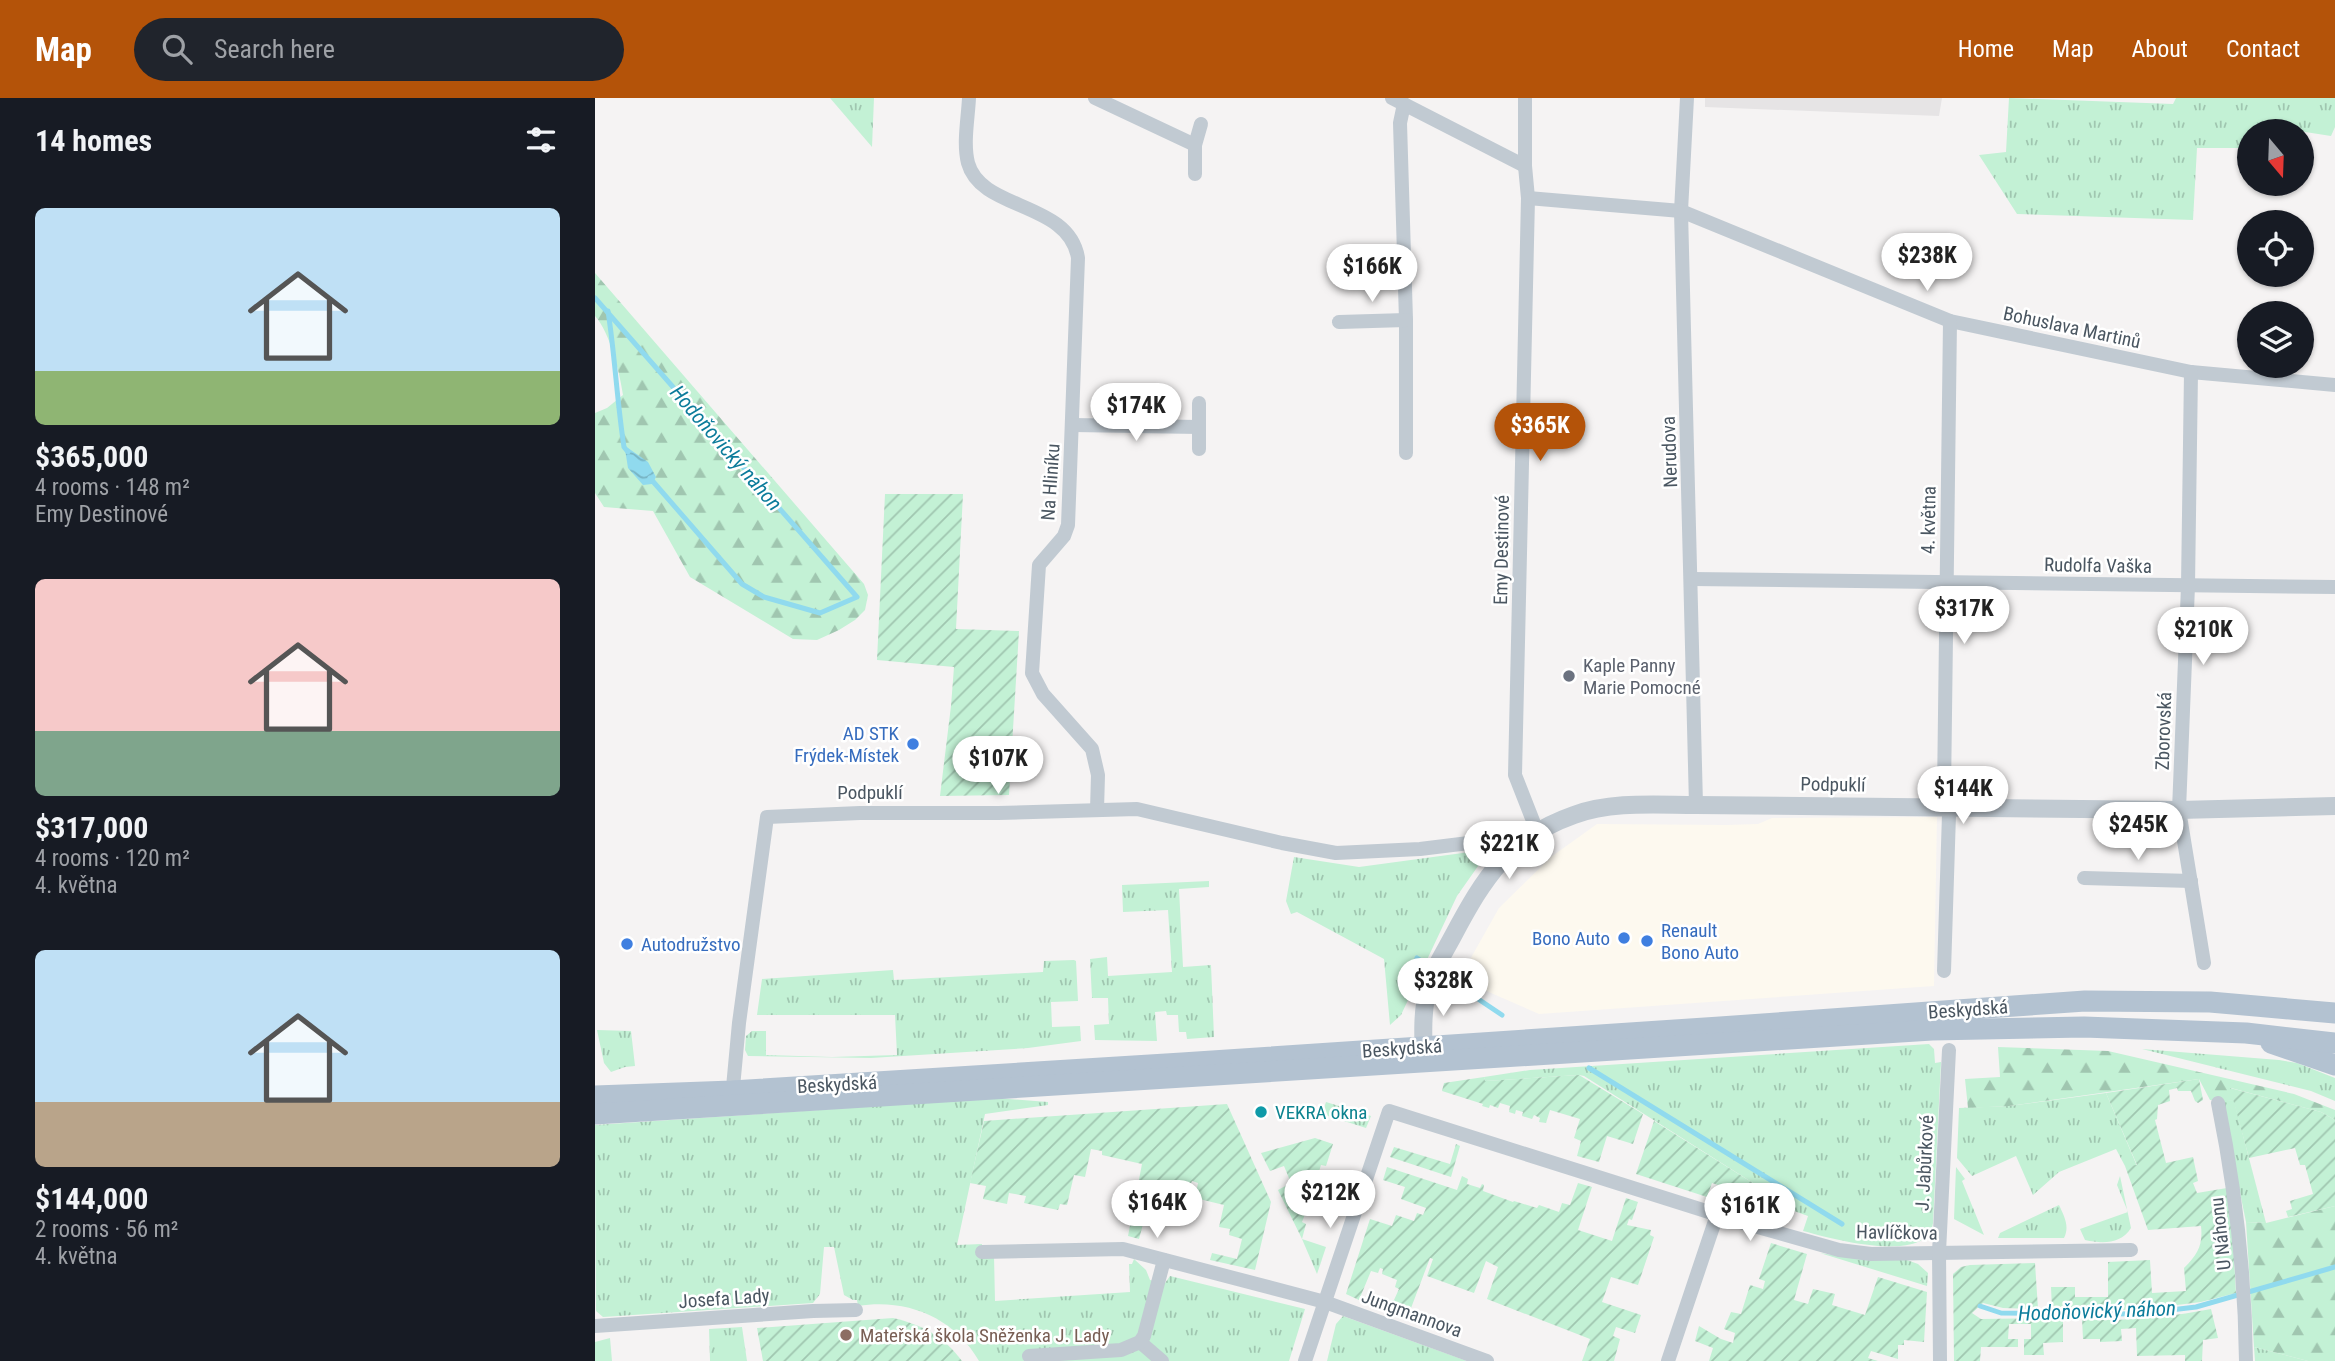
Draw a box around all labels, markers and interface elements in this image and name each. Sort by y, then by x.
search box [134,18,624,81]
text: Map [35,30,92,69]
icon: search [158,30,196,68]
text: Search here [214,34,335,64]
text: Home [1958,35,2014,63]
text: Map [2052,35,2094,63]
text: About [2132,35,2188,63]
text: Contact [2226,35,2300,63]
north arrow [2237,119,2313,196]
map controls [2237,119,2314,378]
icon: filters [522,121,560,159]
text: 14 homes [35,123,152,158]
button: locate [2237,210,2314,287]
pin: $238K [1878,234,1976,293]
text: $238K [1897,242,1957,269]
pin: $166K [1323,244,1421,304]
icon: home [235,253,361,379]
text: $166K [1342,253,1402,280]
button: layers [2237,301,2314,378]
street label: Bohuslava Martinů [2001,302,2143,353]
water label: Hodoňovický náhon [665,381,787,515]
pin: $174K [1087,384,1185,443]
text: $174K [1106,392,1166,419]
pin: $365K [1491,404,1589,463]
text: $365K [1510,412,1570,439]
street label: Nerudova [1657,416,1682,488]
text: $365,000 [35,439,148,474]
street label: Na Hliníku [1036,443,1065,521]
text: 4 rooms · 148 m² [35,474,190,501]
street label: 4. května [1916,486,1941,554]
street label: Emy Destinové [1489,495,1514,605]
text: Emy Destinové [35,501,168,528]
street label: Rudolfa Vaška [2044,553,2152,578]
pin: $317K [1915,587,2013,646]
text: $317K [1934,595,1994,622]
pin: $210K [2154,608,2252,667]
text: $210K [2173,616,2233,643]
icon: home [235,624,361,750]
place label: Kaple Panny Marie Pomocné [1583,654,1701,699]
marker: Kaple Panny Marie Pomocné [1561,668,1577,684]
street label: Zborovská [2151,691,2176,771]
place label: AD STK Frýdek-Místek [794,722,900,767]
marker: AD STK Frýdek-Místek [905,736,921,752]
pin: $107K [949,736,1047,796]
text: $107K [968,745,1028,772]
pin: $144K [1914,766,2012,826]
street label: Podpuklí [1800,772,1867,797]
text: $144K [1933,775,1993,802]
street label: Podpuklí [837,781,904,804]
pin: $245K [2089,802,2187,862]
text: $317,000 [35,810,148,845]
text: $245K [2108,811,2168,838]
pin: $221K [1460,822,1558,881]
text: $221K [1479,830,1539,857]
text: 4 rooms · 120 m² [35,845,190,872]
text: 4. května [35,872,118,899]
place label: Renault Bono Auto [1661,919,1739,964]
place label: Bono Auto [1532,927,1610,950]
marker: Bono Auto [1616,930,1632,946]
place label: Autodružstvo [641,933,741,956]
marker: Renault Bono Auto [1639,933,1655,949]
marker: Autodružstvo [619,936,635,952]
pin: $328K [1394,958,1492,1018]
text: $328K [1413,967,1473,994]
icon: home [235,995,361,1121]
street label: Beskydská [1927,995,2009,1024]
street label: Beskydská [1361,1034,1443,1063]
street label: Beskydská [796,1071,878,1098]
place label: VEKRA okna [1275,1101,1367,1124]
marker: VEKRA okna [1253,1104,1269,1120]
street label: J. Jabůrkové [1911,1114,1939,1212]
pin: $212K [1281,1170,1379,1230]
text: $212K [1300,1179,1360,1206]
pin: $164K [1108,1180,1206,1240]
text: $144,000 [35,1181,148,1216]
pin: $161K [1701,1184,1799,1243]
text: $164K [1127,1189,1187,1216]
text: $161K [1720,1192,1780,1219]
street label: U Náhonu [2205,1196,2236,1271]
text: 2 rooms · 56 m² [35,1216,178,1243]
street label: Havlíčkova [1856,1220,1938,1245]
text: 4. května [35,1243,118,1270]
street label: Josefa Lady [678,1284,770,1313]
street label: Jungmannova [1358,1285,1465,1342]
water label: Hodoňovický náhon [2018,1296,2176,1326]
place label: Mateřská škola Sněženka J. Lady [860,1324,1109,1347]
marker: Mateřská škola Sněženka J. Lady [838,1327,854,1343]

